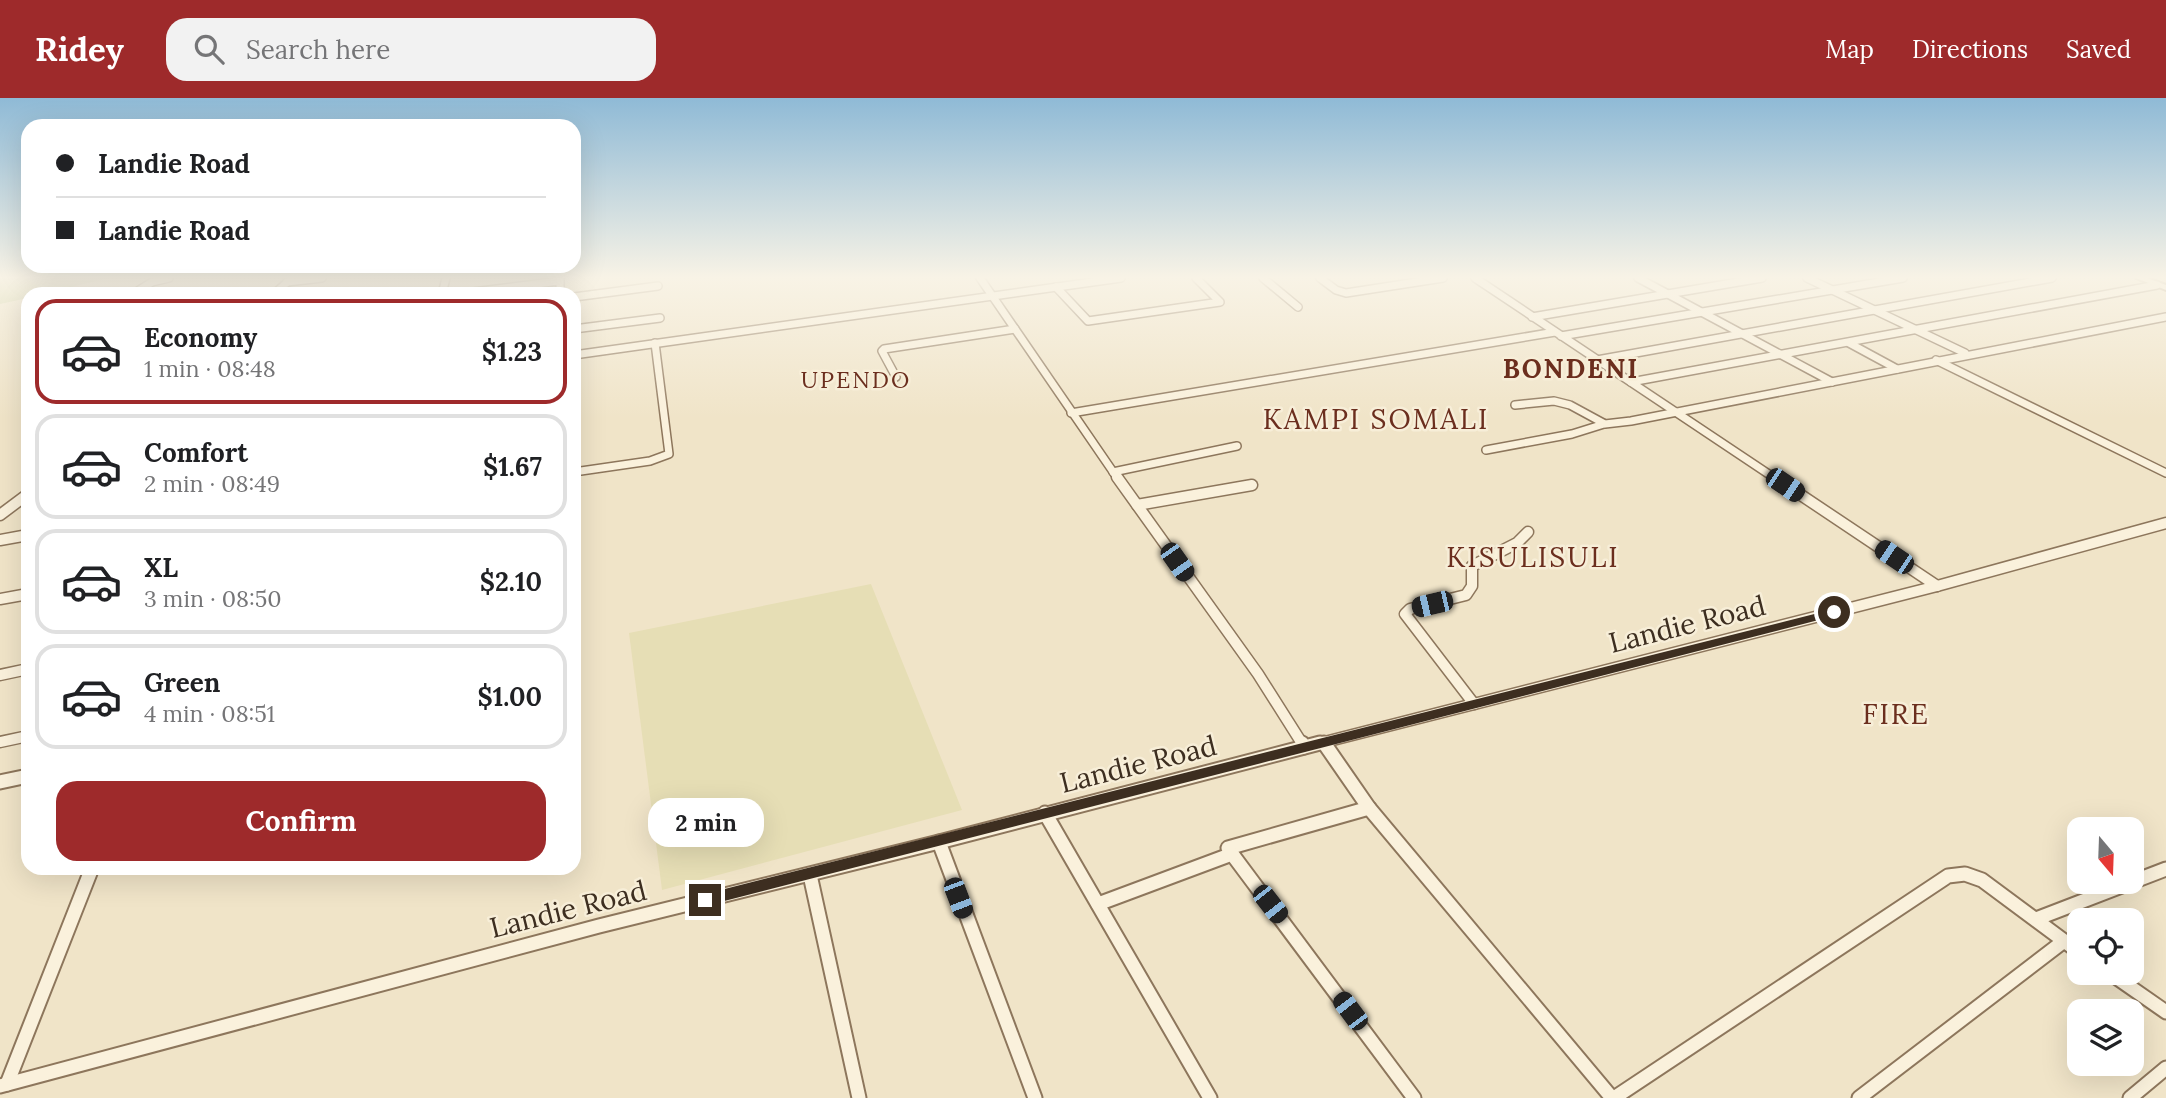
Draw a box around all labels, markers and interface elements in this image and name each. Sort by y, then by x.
search box [166,18,656,81]
text: Ridey [35,28,124,70]
icon: search [190,30,228,68]
text: Search here [246,33,390,66]
text: Map [1825,34,1874,65]
text: Directions [1912,34,2028,65]
text: Saved [2066,34,2131,65]
text: Landie Road [98,147,250,180]
text: Landie Road [98,214,250,247]
icon: car [60,320,123,383]
text: Economy [144,321,257,354]
text: $1.23 [482,335,542,368]
district label: BONDENI [1503,352,1639,385]
text: 1 min · 08:48 [144,354,276,383]
district label: UPENDO [801,365,911,394]
district label: KAMPI SOMALI [1263,401,1489,437]
icon: car [60,435,123,498]
text: Comfort [144,436,248,469]
text: $1.67 [483,450,542,483]
car [1762,465,1809,505]
text: 2 min · 08:49 [144,469,280,498]
car [1871,537,1918,577]
car [1157,539,1198,585]
district label: KISULISULI [1446,539,1620,575]
icon: car [60,550,123,613]
text: XL [144,551,178,584]
text: $2.10 [480,565,542,598]
text: 3 min · 08:50 [144,584,281,613]
street label: Landie Road [1605,587,1769,661]
car [1410,589,1455,619]
route start [1818,596,1850,628]
icon: car [60,665,123,728]
text: Green [144,666,220,699]
text: $1.00 [477,680,542,713]
district label: FIRE [1862,696,1930,732]
text: 4 min · 08:51 [144,699,275,728]
street label: Landie Road [1056,727,1220,801]
button: Confirm [56,781,546,861]
callout: 2 min [647,798,763,848]
text: 2 min [675,808,737,837]
north arrow [2067,817,2144,894]
map controls [2067,817,2144,1076]
street label: Landie Road [486,872,650,946]
car [941,875,976,921]
car [1249,881,1292,927]
route end [689,884,721,916]
button: locate [2067,908,2144,985]
car [1329,988,1372,1034]
button: layers [2067,999,2144,1076]

